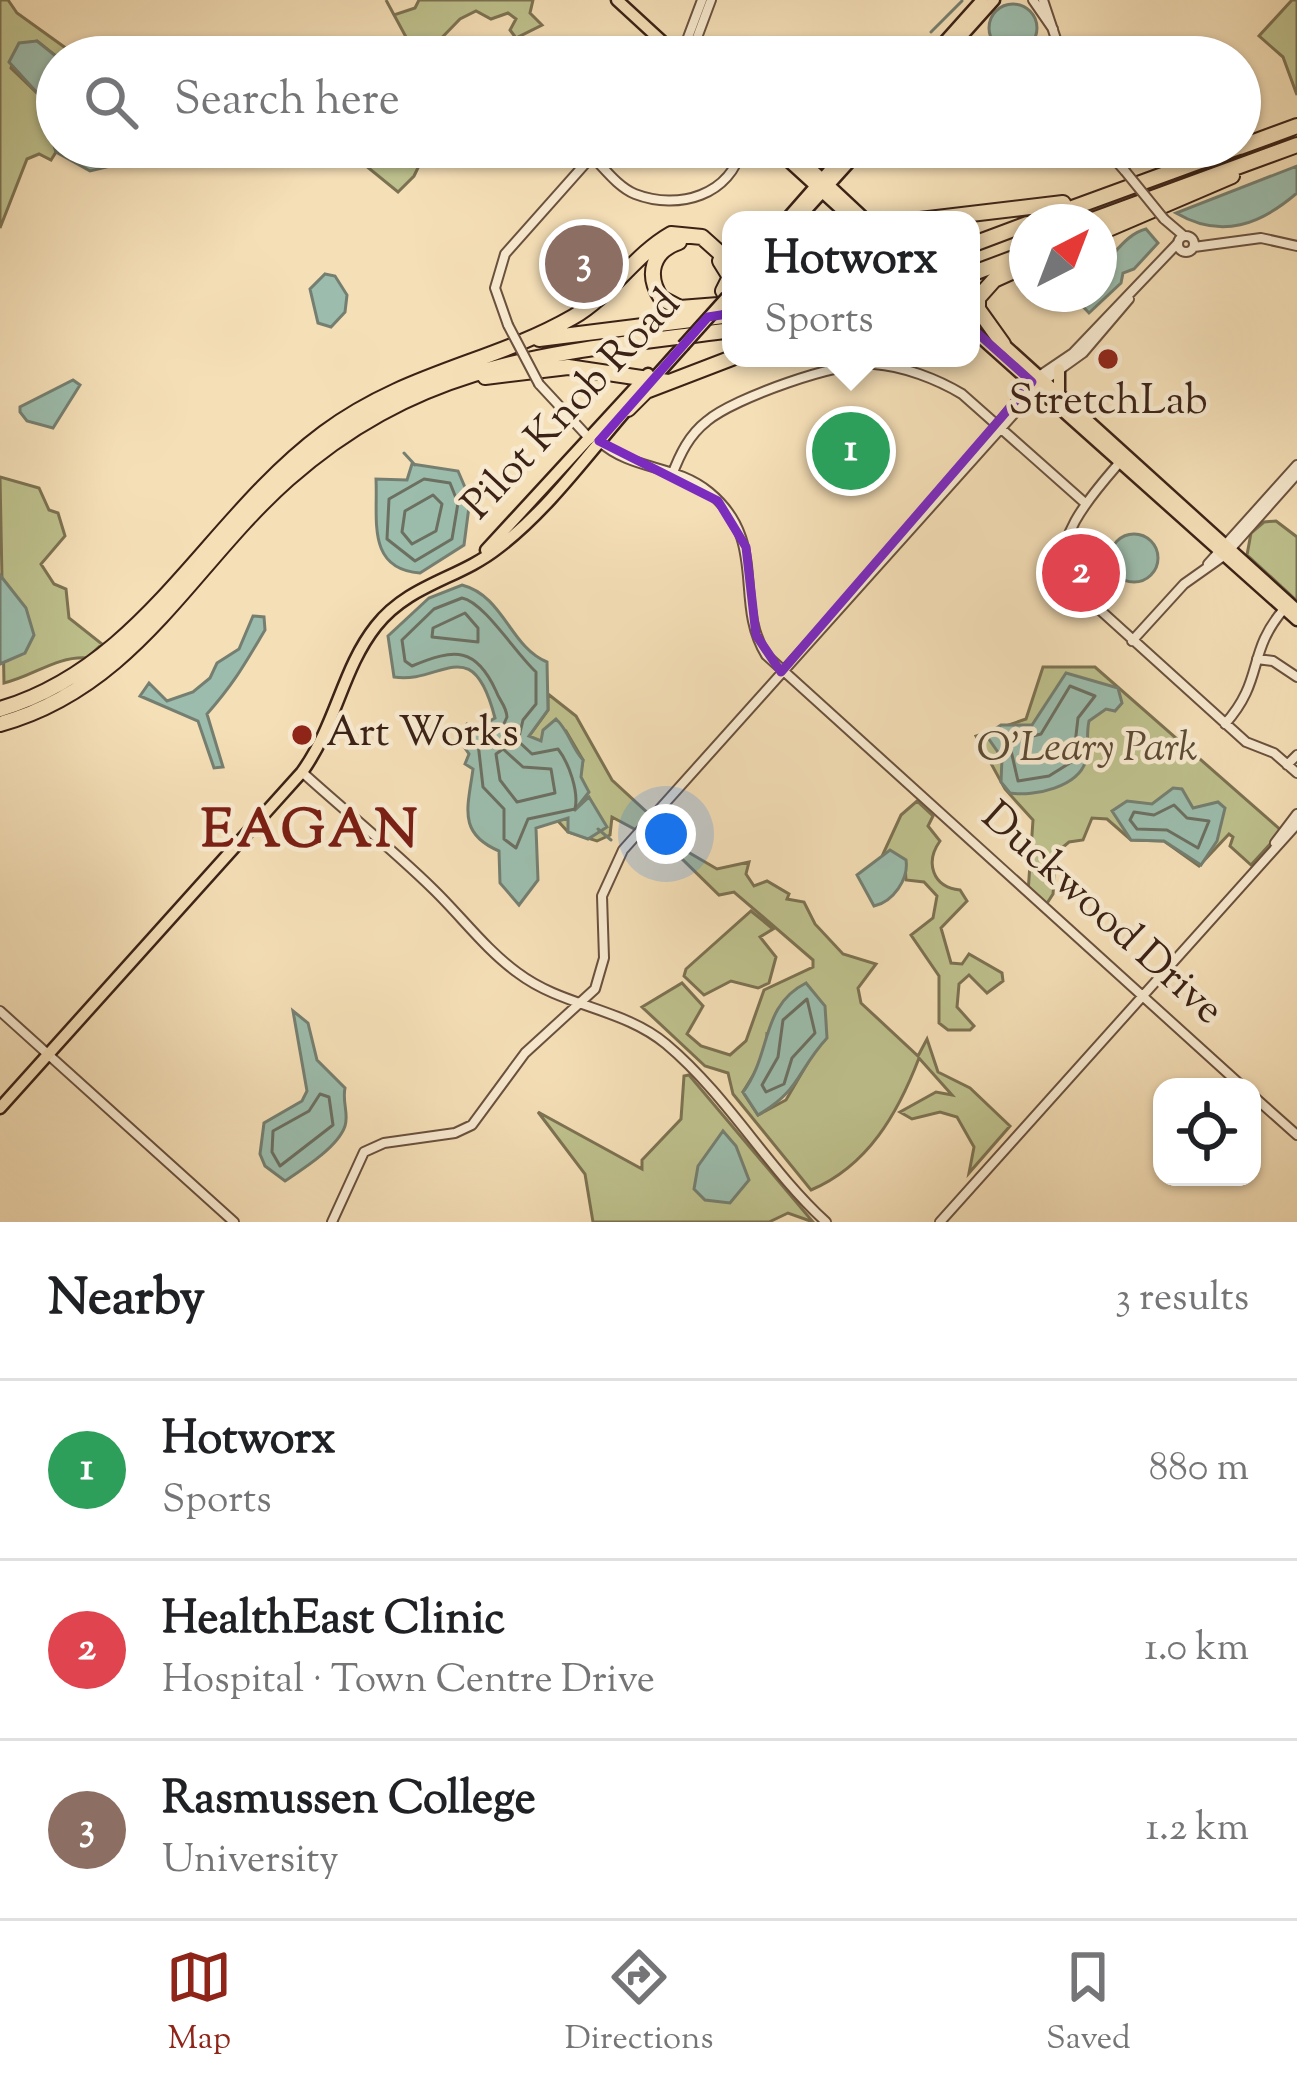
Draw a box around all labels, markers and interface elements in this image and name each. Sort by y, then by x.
search box [36,36,1261,168]
icon: search [78,69,144,135]
text: Search here [174,70,400,135]
north arrow [1009,204,1117,312]
popup [722,211,980,367]
pin: 3 [545,219,623,309]
text: Hotworx [764,229,938,294]
street label: Pilot Knob Road [450,277,696,535]
text: Sports [764,294,874,350]
marker: StretchLab [1095,346,1121,372]
place label: StretchLab [1008,373,1208,433]
pin: 1 [812,406,890,496]
pin: 2 [1042,528,1120,618]
place label: Art Works [326,705,519,765]
park label: O'Leary Park [977,720,1197,780]
marker: Art Works [289,722,315,748]
street label: Duckwood Drive [966,790,1236,1040]
district label: EAGAN [201,794,421,872]
your location [636,804,696,864]
map controls [1153,1078,1261,1186]
button: locate [1153,1078,1261,1186]
text: Nearby [48,1264,205,1337]
text: 3 results [1115,1272,1249,1328]
text: Hotworx [162,1409,336,1474]
text: 1 [80,1442,94,1498]
text: 880 m [1149,1442,1249,1498]
text: Sports [162,1474,272,1530]
text: HealthEast Clinic [162,1589,505,1654]
text: 2 [78,1622,96,1678]
text: 1.0 km [1145,1622,1249,1678]
text: Hospital · Town Centre Drive [162,1654,655,1710]
text: Rasmussen College [162,1769,536,1834]
text: 3 [79,1802,95,1858]
text: 1.2 km [1146,1802,1249,1858]
text: University [162,1834,339,1890]
tab: Map [166,1944,232,2064]
tab: Directions [565,1944,714,2064]
tab: Saved [1046,1944,1131,2064]

